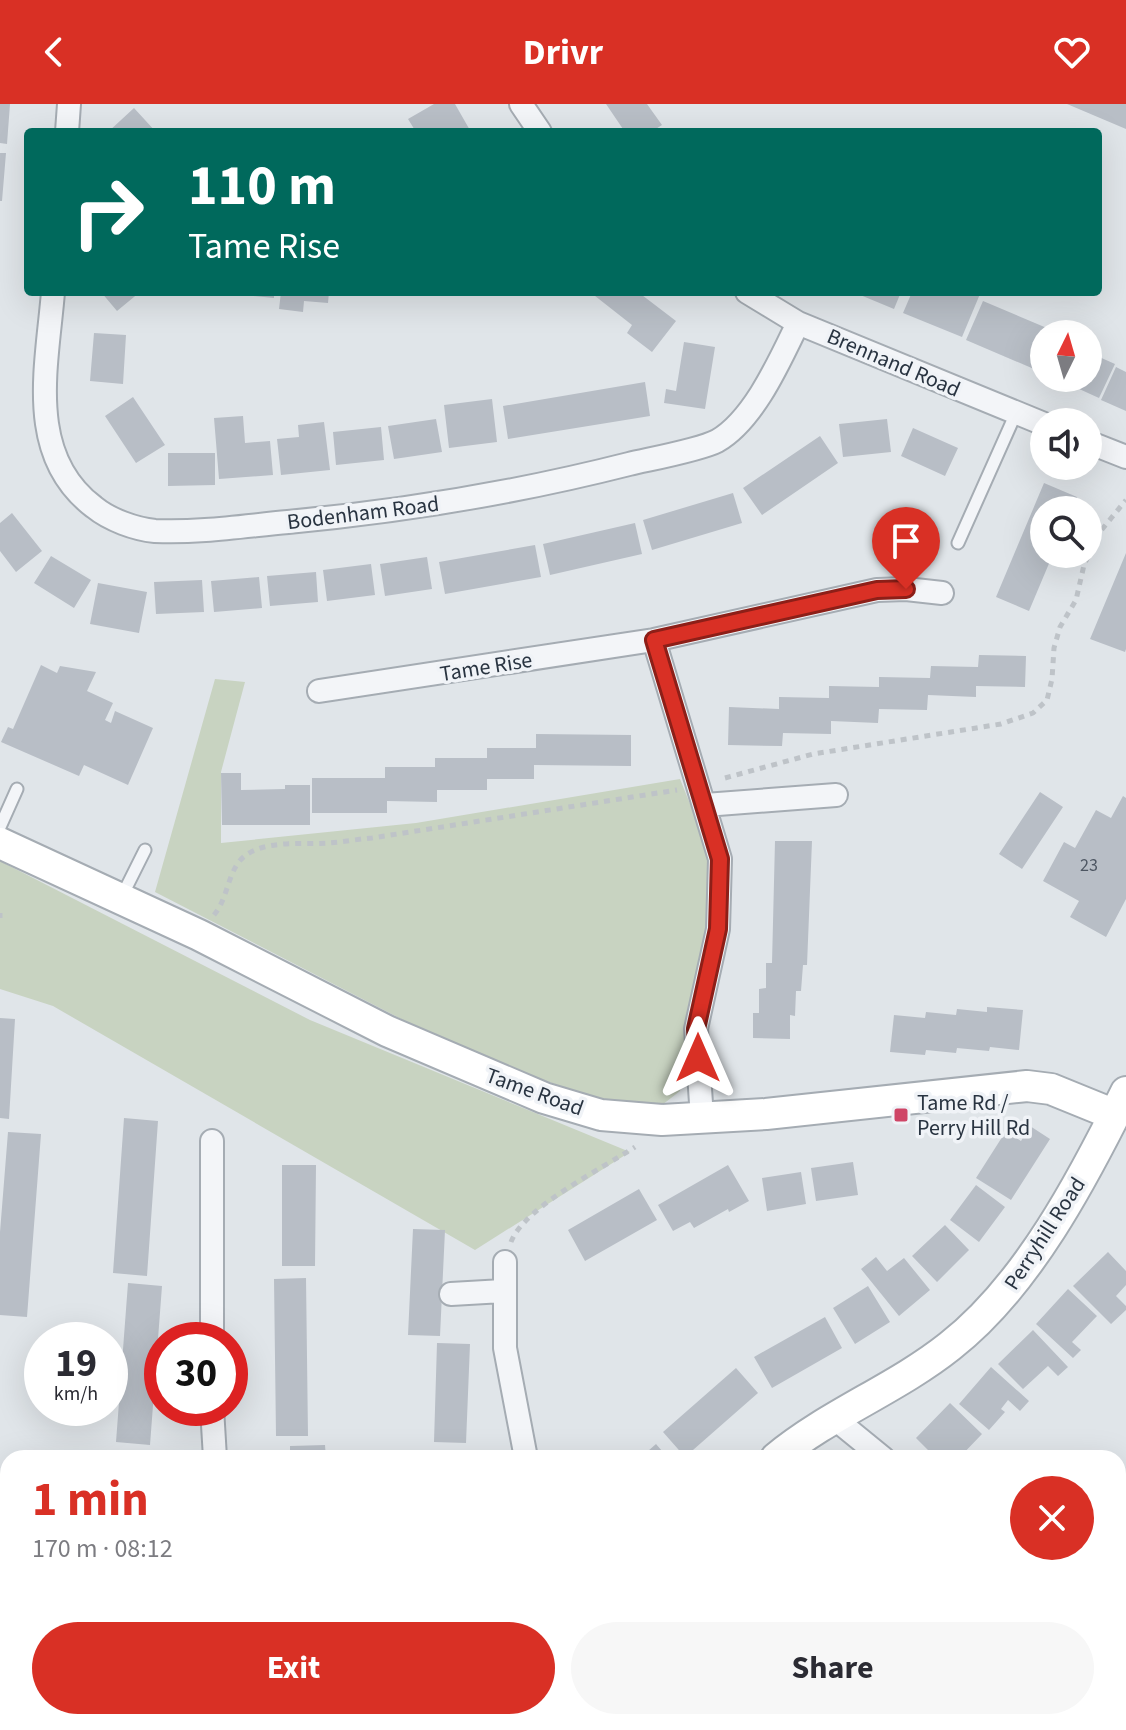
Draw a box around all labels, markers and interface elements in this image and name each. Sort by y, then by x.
text: Drivr [523,27,603,78]
icon: back [32,30,76,74]
icon: heart [1050,30,1094,74]
text: 110 m [188,147,336,226]
icon: right [56,160,160,264]
text: Tame Rise [188,221,340,272]
street label: Brennand Road [822,320,965,405]
north arrow [1030,320,1102,392]
map controls [1030,320,1102,568]
button: sound [1030,408,1102,480]
street label: Bodenham Road [285,488,441,538]
button: search [1030,496,1102,568]
pin [872,507,940,589]
icon: arrive [884,519,928,563]
street label: Tame Rise [438,644,535,690]
house number: 23 [1080,853,1098,878]
position arrow [656,1016,740,1100]
street label: Tame Road [481,1059,588,1124]
place label: Tame Rd / Perry Hill Rd [917,1087,1030,1144]
marker: Tame Rd / Perry Hill Rd [892,1106,910,1124]
street label: Perryhill Road [996,1171,1093,1296]
speed limit sign: 30 [144,1322,248,1426]
text: 19 [55,1335,97,1392]
text: km/h [54,1380,98,1408]
text: 1 min [32,1466,149,1534]
button: close [1010,1476,1094,1560]
text: 170 m · 08:12 [32,1530,173,1567]
button: Exit [32,1622,555,1714]
button: Share [571,1622,1094,1714]

